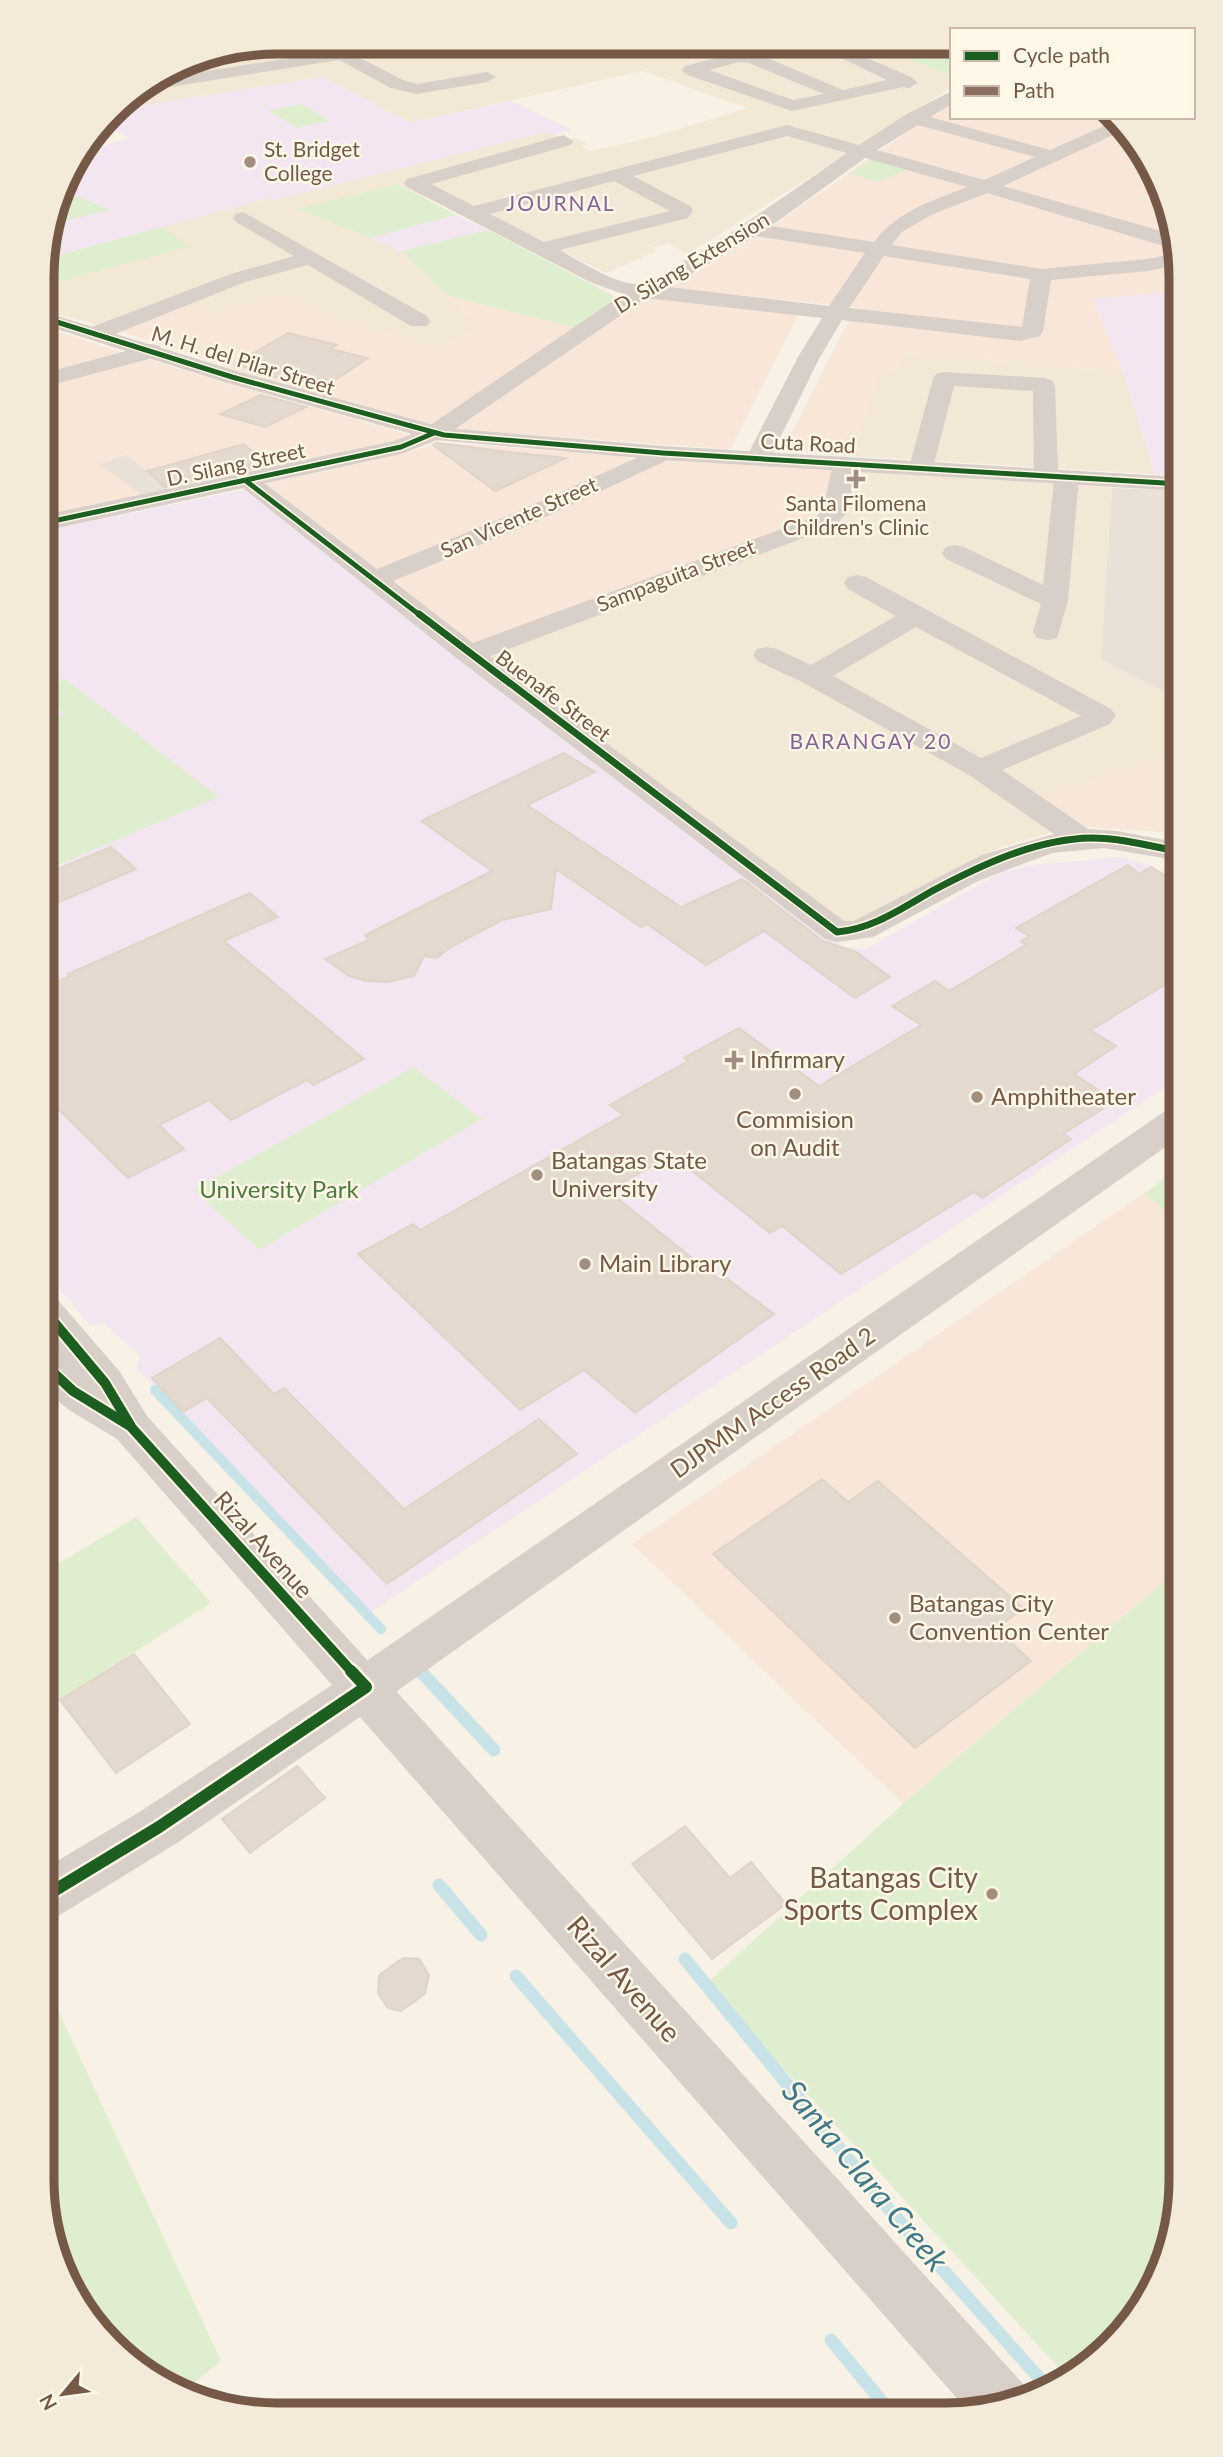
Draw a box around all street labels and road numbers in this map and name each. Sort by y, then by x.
street label: D. Silang Extension [609,206,773,318]
street label: M. H. del Pilar Street [149,320,338,399]
street label: Cuta Road [760,428,856,457]
street label: D. Silang Street [164,437,308,490]
street label: San Vicente Street [436,471,601,562]
street label: Sampaguita Street [593,533,759,616]
street label: Buenafe Street [492,644,616,746]
street label: DJPMM Access Road 2 [664,1320,880,1483]
street label: Rizal Avenue [209,1485,320,1603]
street label: Rizal Avenue [561,1908,689,2048]

